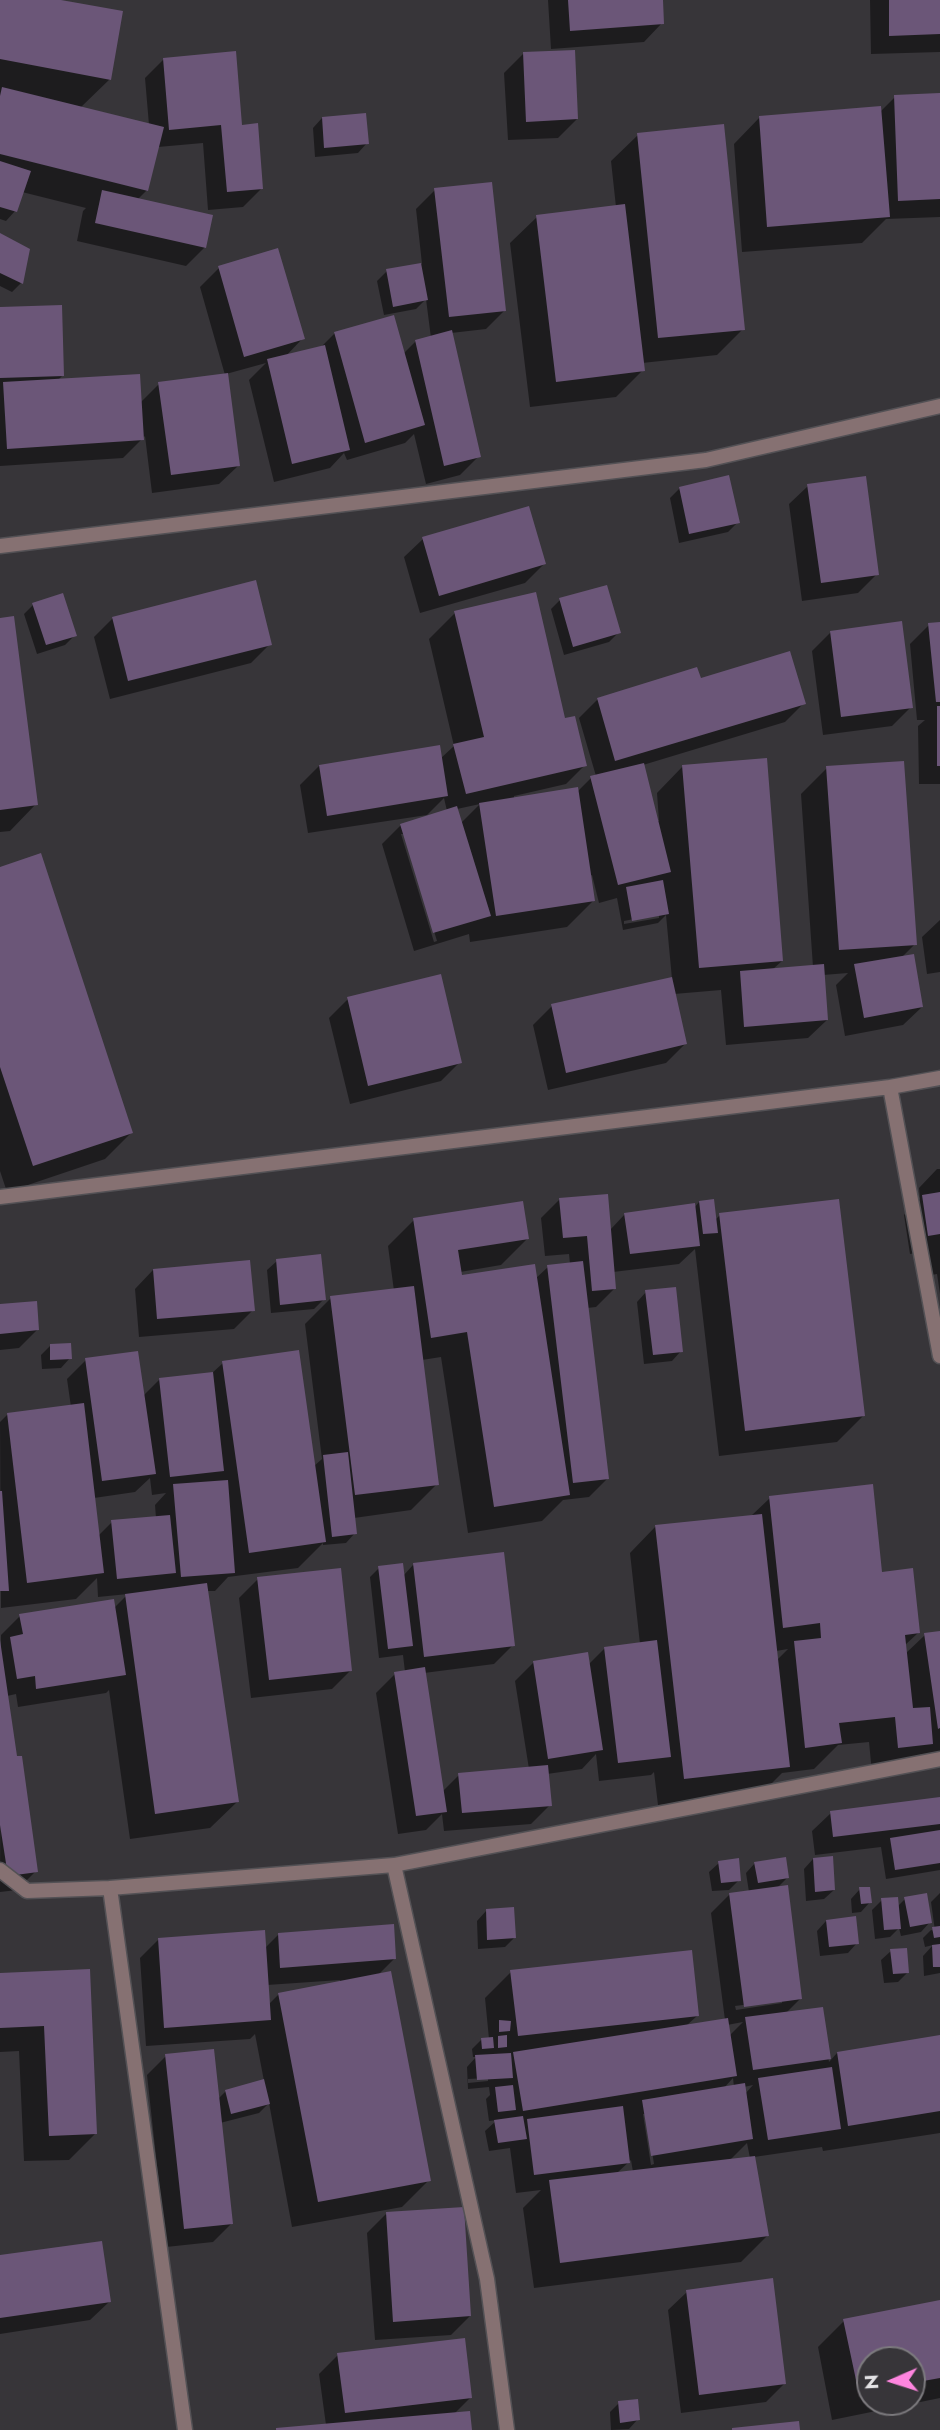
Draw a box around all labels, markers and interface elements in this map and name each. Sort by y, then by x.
north arrow [856,2346,926,2416]
text: N [858,2374,885,2390]

